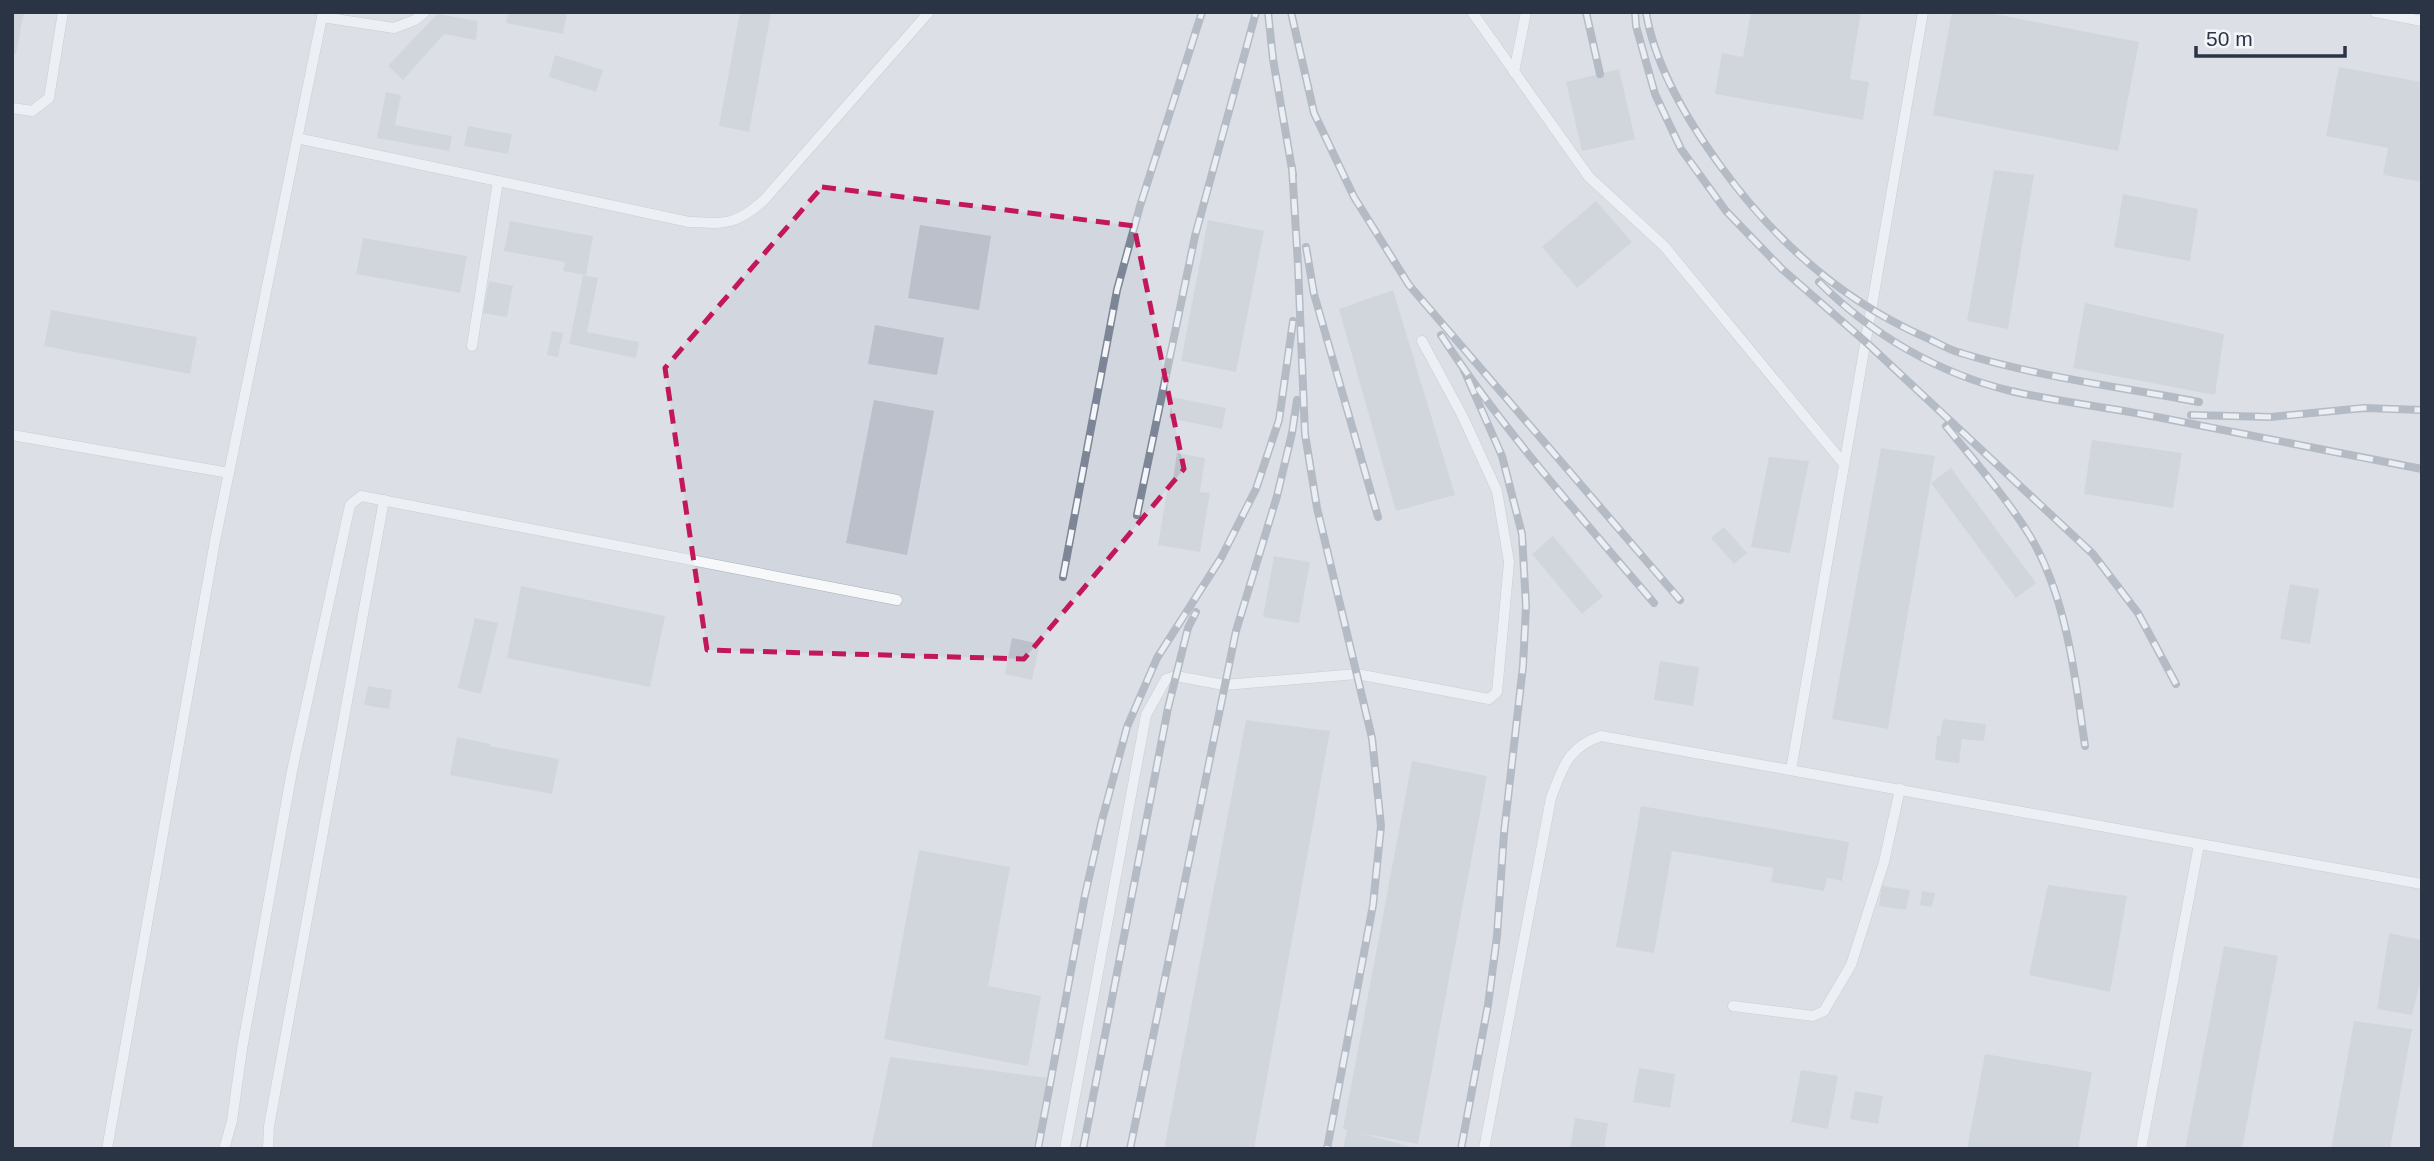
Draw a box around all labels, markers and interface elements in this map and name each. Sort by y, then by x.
scale bar [2196,14,2345,58]
text: 50 m [2206,27,2253,50]

